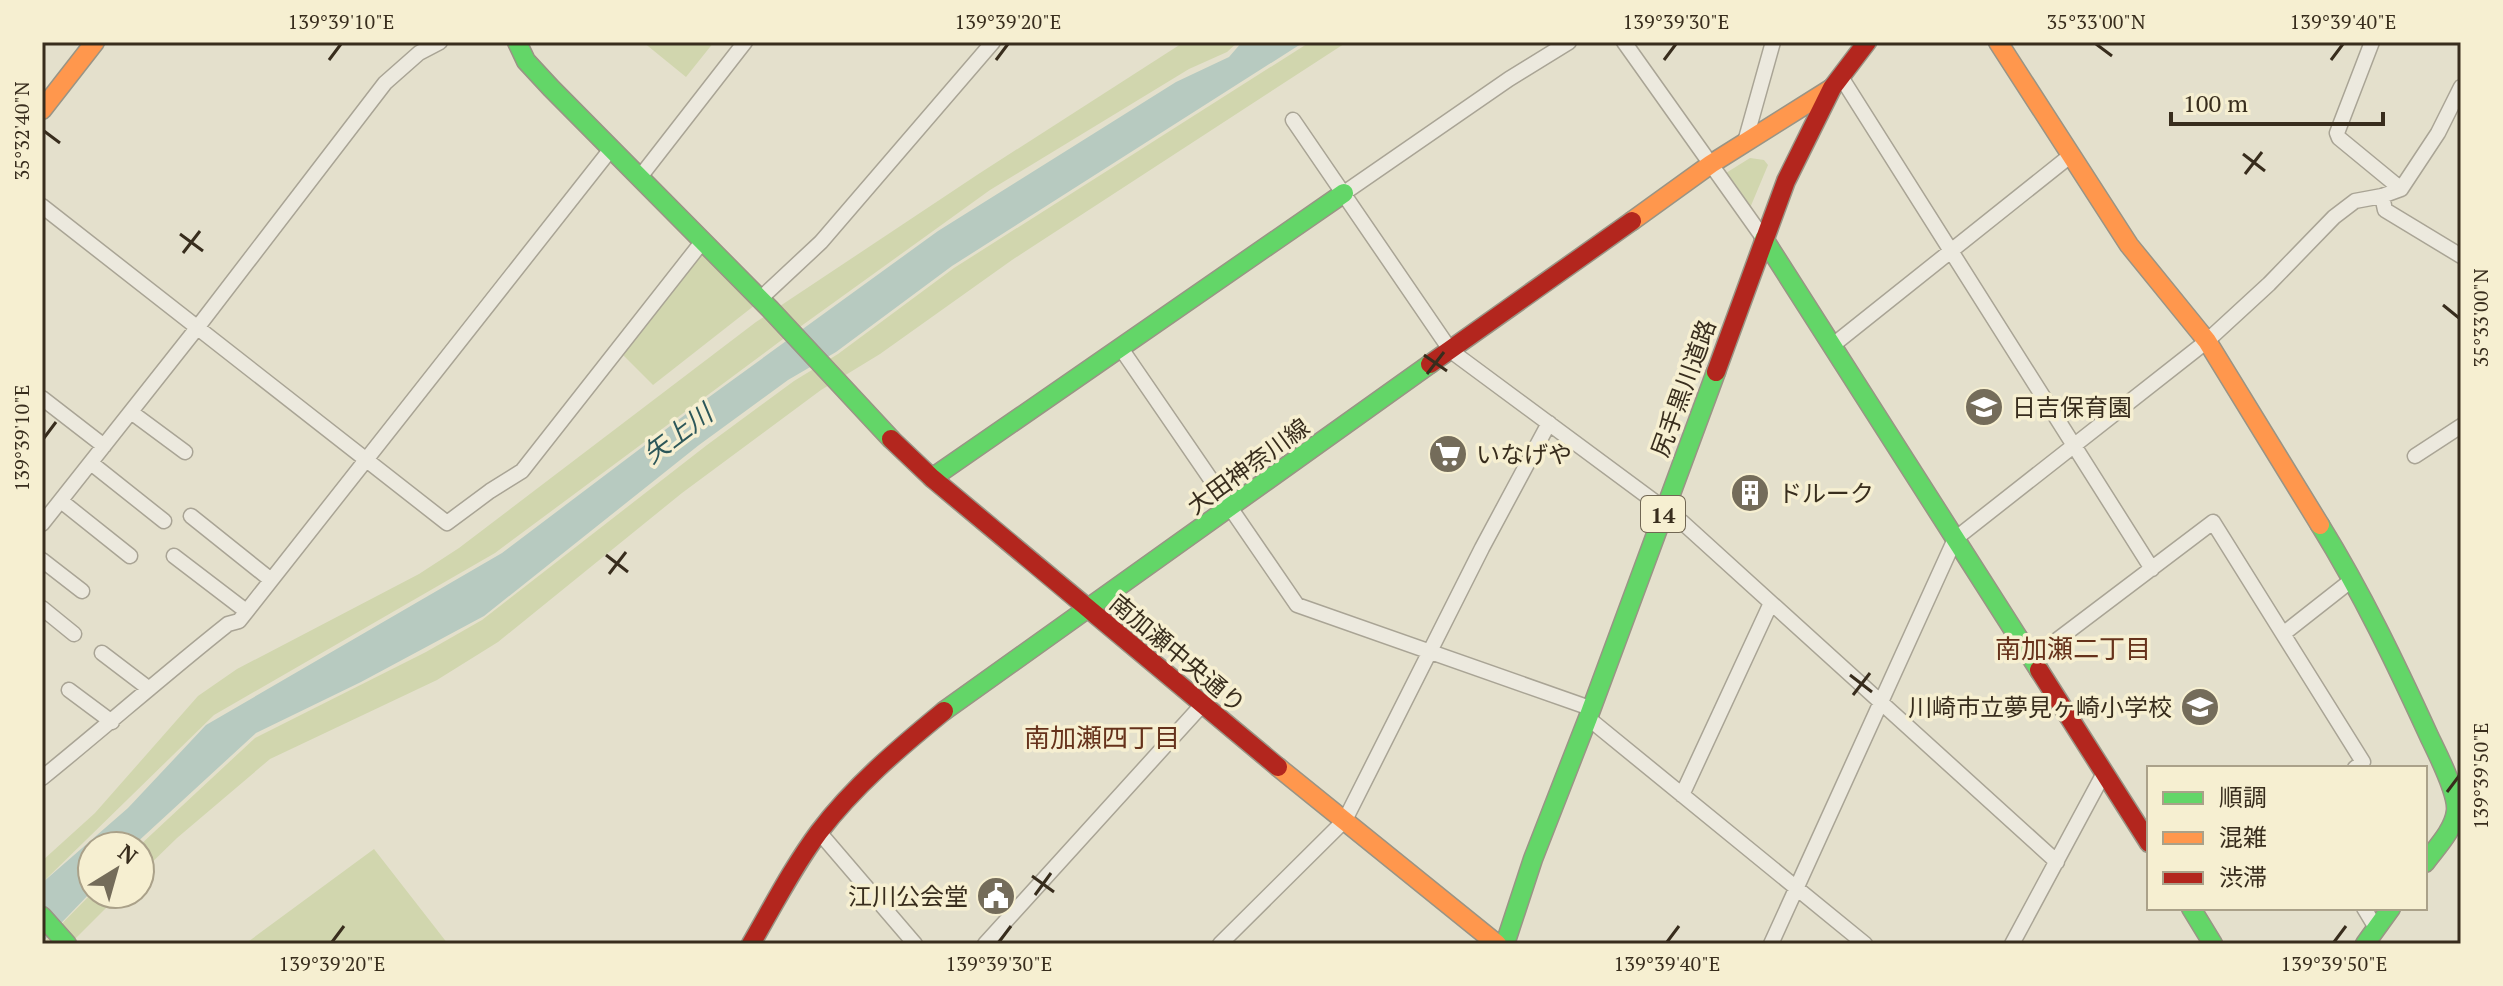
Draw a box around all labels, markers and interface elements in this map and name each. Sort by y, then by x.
text: 139°39'10"E [288,8,394,35]
text: 139°39'20"E [955,8,1061,35]
text: 139°39'30"E [1623,8,1729,35]
text: 35°33'00"N [2046,8,2146,35]
text: 139°39'40"E [2290,8,2396,35]
scale bar [2171,76,2383,126]
text: 35°32'40"N [8,81,35,181]
text: 100 m [2183,87,2248,119]
text: 35°33'00"N [2467,268,2494,368]
street label: 尻手黒川道路 [1643,315,1723,461]
text: 139°39'10"E [8,385,35,491]
school or university icon: 日吉保育園 [1963,386,2005,428]
place label: 日吉保育園 [2012,391,2132,423]
water label: 矢上川 [636,394,721,470]
street label: 大田神奈川線 [1180,411,1316,521]
supermarket icon: いなげや [1427,433,1469,475]
place label: いなげや [1476,438,1572,470]
building icon: ドルーク [1729,472,1771,514]
place label: ドルーク [1778,477,1874,509]
road number: 14 [1641,496,1685,532]
street label: 南加瀬中央通り [1103,587,1253,719]
district label: 南加瀬二丁目 [1995,631,2151,665]
school or university icon: 川崎市立夢見ヶ崎小学校 [2179,686,2221,728]
place label: 川崎市立夢見ヶ崎小学校 [1908,691,2172,723]
district label: 南加瀬四丁目 [1024,720,1180,754]
text: 139°39'50"E [2467,723,2494,829]
legend [2147,766,2427,910]
text: 順調 [2219,781,2267,813]
text: 混雑 [2219,821,2267,853]
north arrow [76,830,156,910]
text: N [113,837,144,870]
text: 渋滞 [2219,861,2267,893]
public building icon: 江川公会堂 [975,875,1017,917]
place label: 江川公会堂 [848,880,968,912]
text: 139°39'20"E [279,950,385,977]
text: 139°39'30"E [946,950,1052,977]
text: 139°39'40"E [1614,950,1720,977]
text: 139°39'50"E [2281,950,2387,977]

